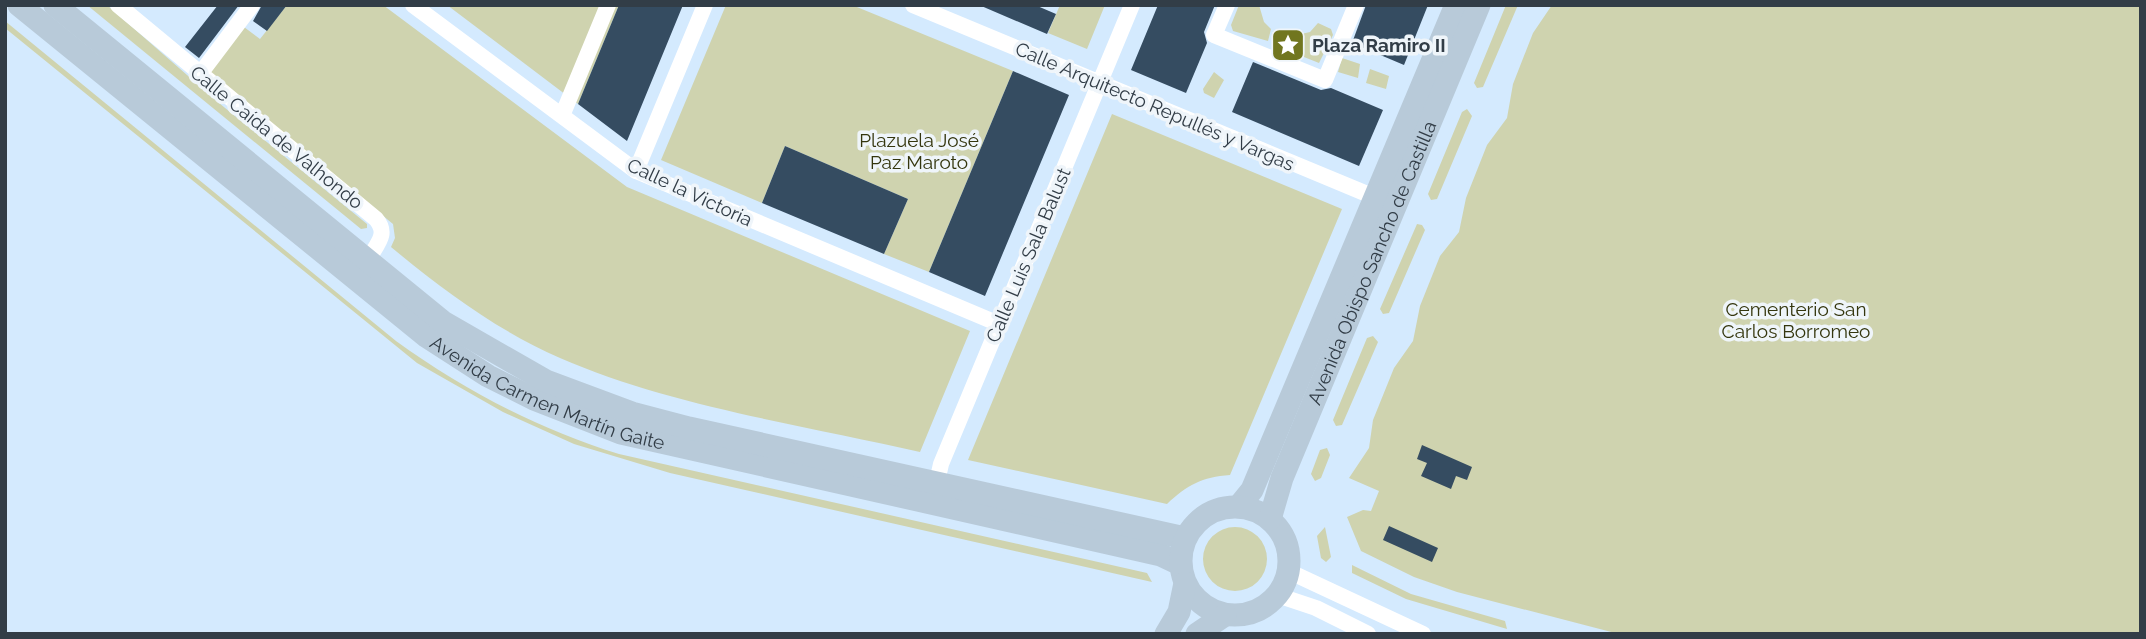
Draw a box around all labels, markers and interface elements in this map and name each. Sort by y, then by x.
place icon: Plaza Ramiro II [1269,26,1307,64]
place label: Plaza Ramiro II [1312,34,1446,56]
street label: Calle Arquitecto Repullés y Vargas [1012,37,1298,175]
street label: Calle Caída de Valhondo [186,61,368,213]
street label: Avenida Obispo Sancho de Castilla [1303,118,1440,408]
park label: Plazuela José Paz Maroto [859,129,979,173]
street label: Calle la Victoria [624,153,756,231]
street label: Calle Luis Sala Balust [981,164,1075,346]
park label: Cementerio San Carlos Borromeo [1722,298,1870,342]
street label: Avenida Carmen Martín Gaite [426,331,667,454]

